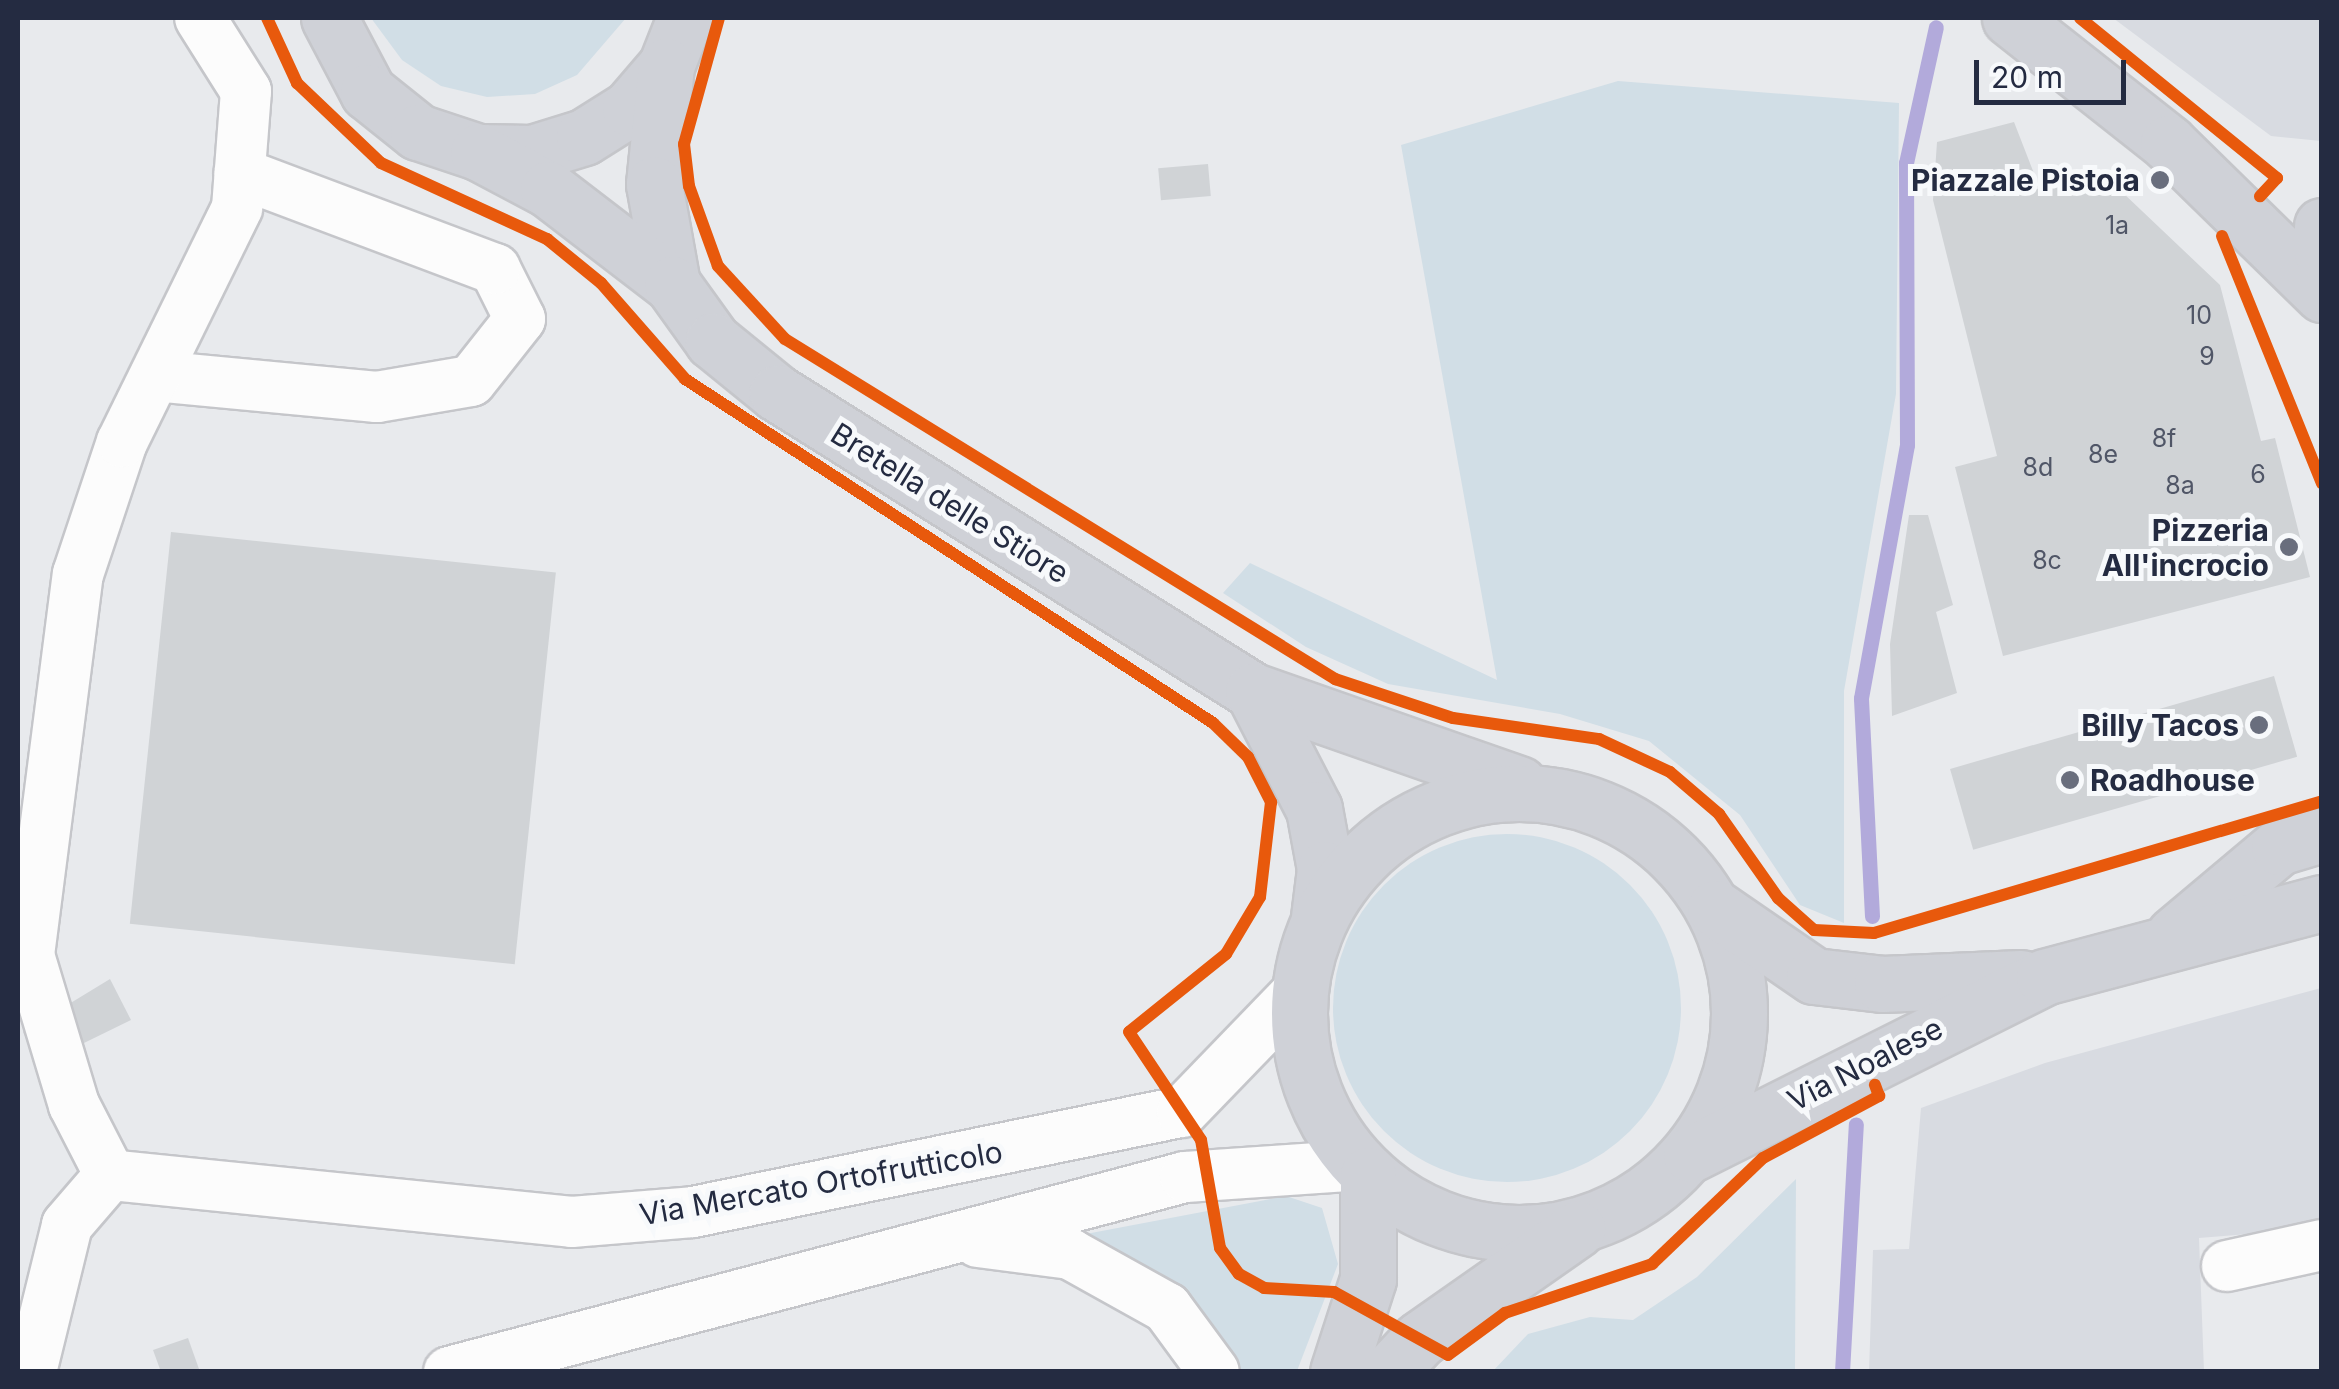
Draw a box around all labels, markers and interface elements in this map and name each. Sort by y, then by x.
scale bar [1979,40,2132,102]
text: 20 m [1991,59,2063,95]
place label: Piazzale Pistoia [1911,162,2140,198]
marker: Piazzale Pistoia [2149,169,2171,191]
house number: 1a [2105,210,2129,240]
house number: 10 [2186,300,2212,330]
house number: 9 [2199,341,2215,371]
street label: Bretella delle Stiore [824,415,1076,591]
house number: 8f [2152,423,2176,453]
house number: 8e [2088,439,2118,469]
house number: 8d [2023,452,2053,482]
house number: 6 [2250,459,2266,489]
house number: 8a [2165,470,2195,500]
place label: Pizzeria All'incrocio [2102,512,2269,582]
marker: Pizzeria All'incrocio [2278,536,2300,558]
house number: 8c [2032,545,2062,575]
place label: Billy Tacos [2081,707,2239,743]
marker: Billy Tacos [2248,714,2270,736]
place label: Roadhouse [2090,762,2255,798]
marker: Roadhouse [2059,769,2081,791]
street label: Via Noalese [1782,1010,1948,1118]
street label: Via Mercato Ortofrutticolo [637,1133,1005,1233]

